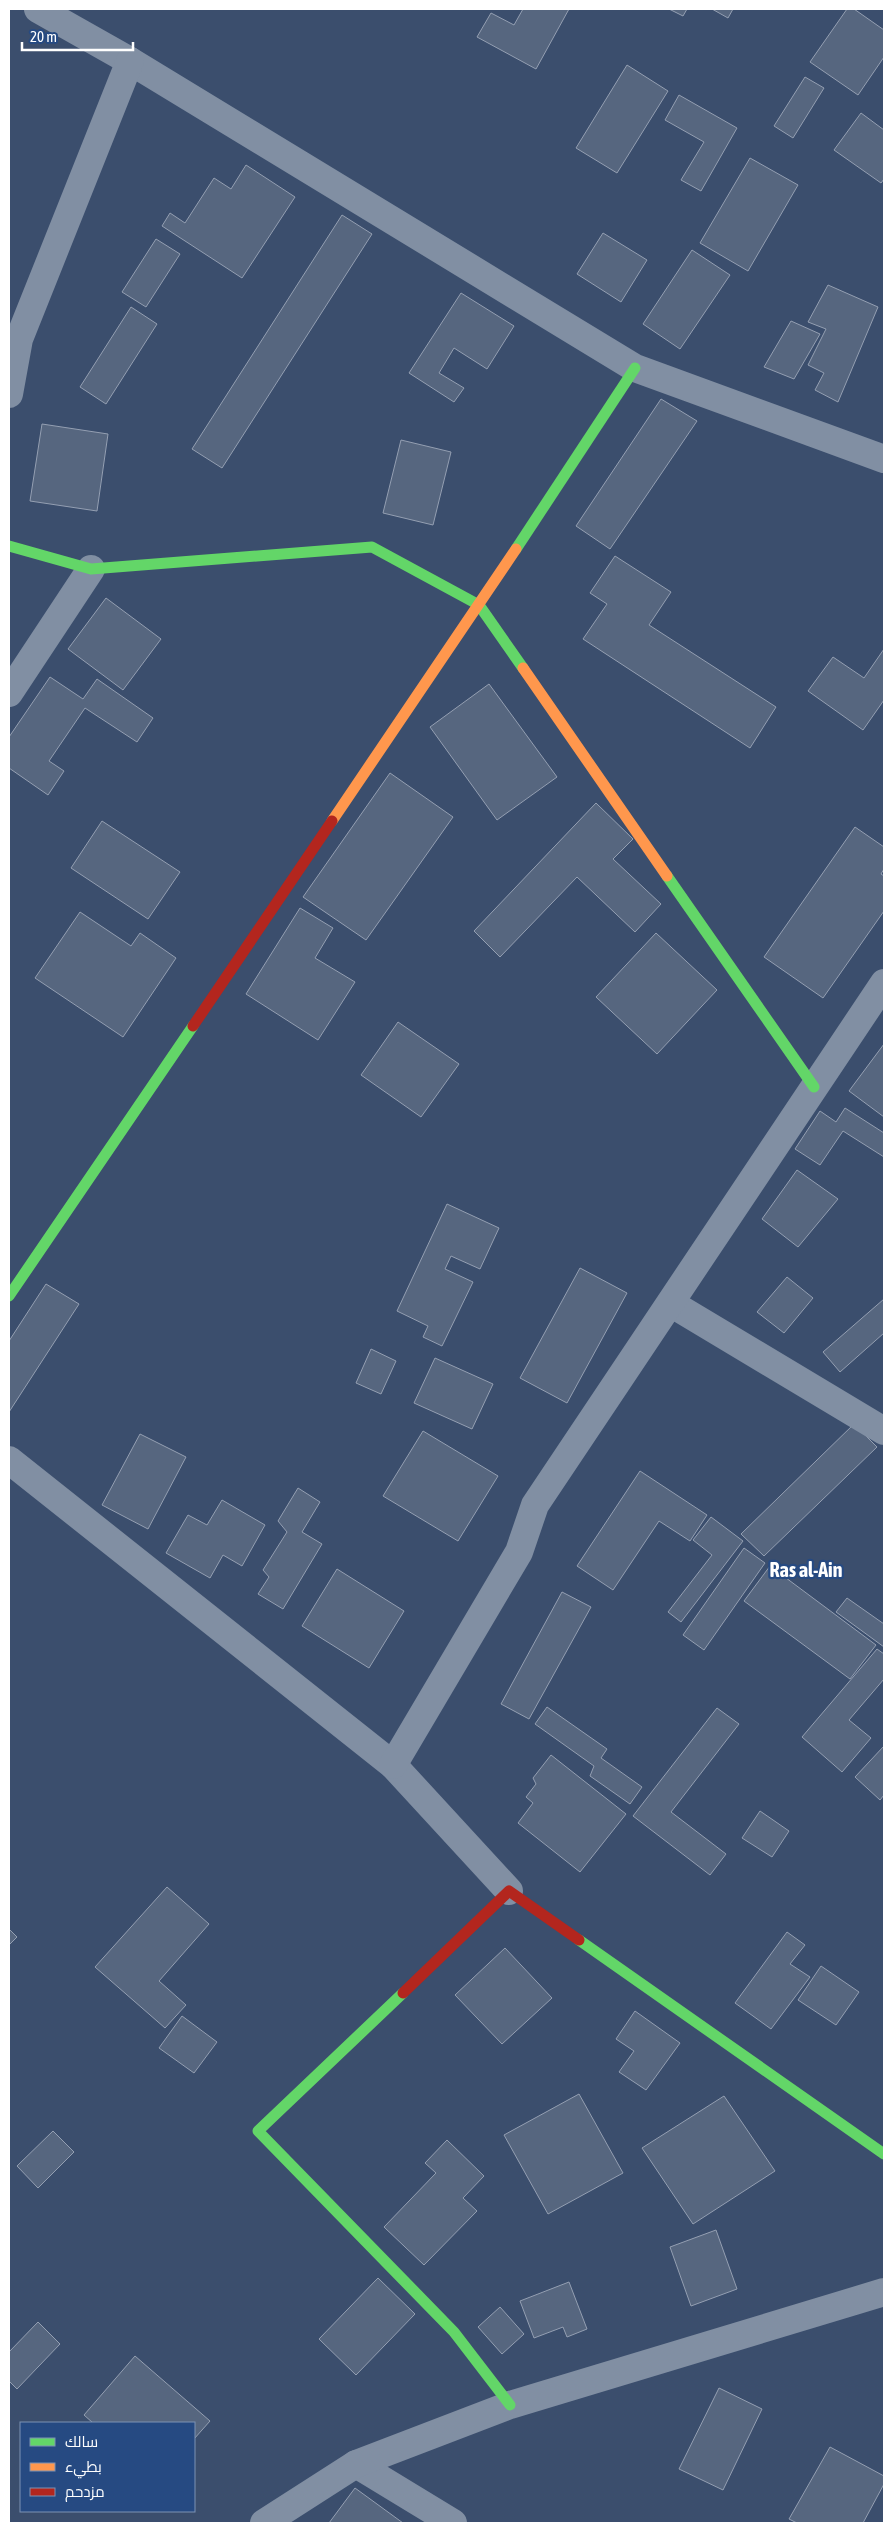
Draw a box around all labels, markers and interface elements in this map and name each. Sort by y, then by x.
scale bar [22,20,134,52]
text: 20 m [30,28,57,45]
district label: Ras al-Ain [770,1558,842,1581]
legend [20,2422,195,2512]
text: سالك [65,2433,98,2450]
text: بطيء [65,2458,102,2479]
text: مزدحم [65,2483,105,2502]

